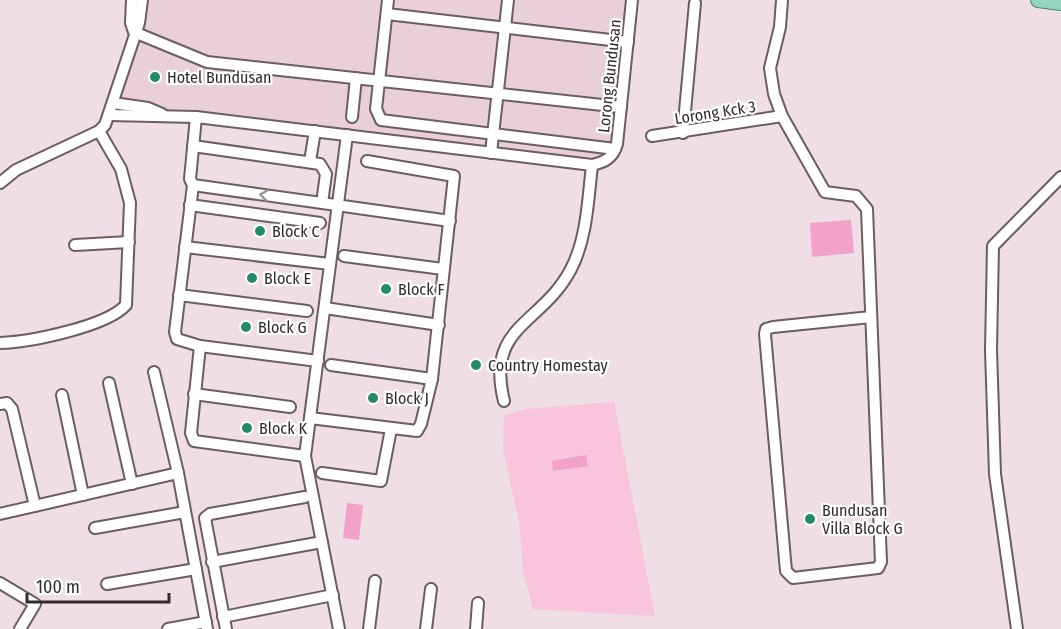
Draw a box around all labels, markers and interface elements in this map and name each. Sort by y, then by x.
street label: Lorong Bundusan [594,18,625,134]
place label: Hotel Bundusan [167,68,271,87]
marker: Hotel Bundusan [148,70,162,84]
street label: Lorong Kck 3 [673,97,757,128]
one-way arrow [260,189,269,202]
place label: Block C [272,222,320,241]
marker: Block C [253,224,267,238]
place label: Block E [264,269,311,288]
marker: Block E [245,271,259,285]
place label: Block F [398,280,444,299]
marker: Block F [379,282,393,296]
place label: Block G [258,318,307,337]
marker: Block G [239,320,253,334]
place label: Country Homestay [488,356,609,375]
marker: Country Homestay [469,358,483,372]
place label: Block J [385,389,429,408]
marker: Block J [366,391,380,405]
place label: Block K [259,419,307,438]
marker: Block K [240,421,254,435]
place label: Bundusan Villa Block G [822,501,903,538]
marker: Bundusan Villa Block G [803,512,817,526]
scale bar [27,566,170,604]
text: 100 m [36,576,80,598]

